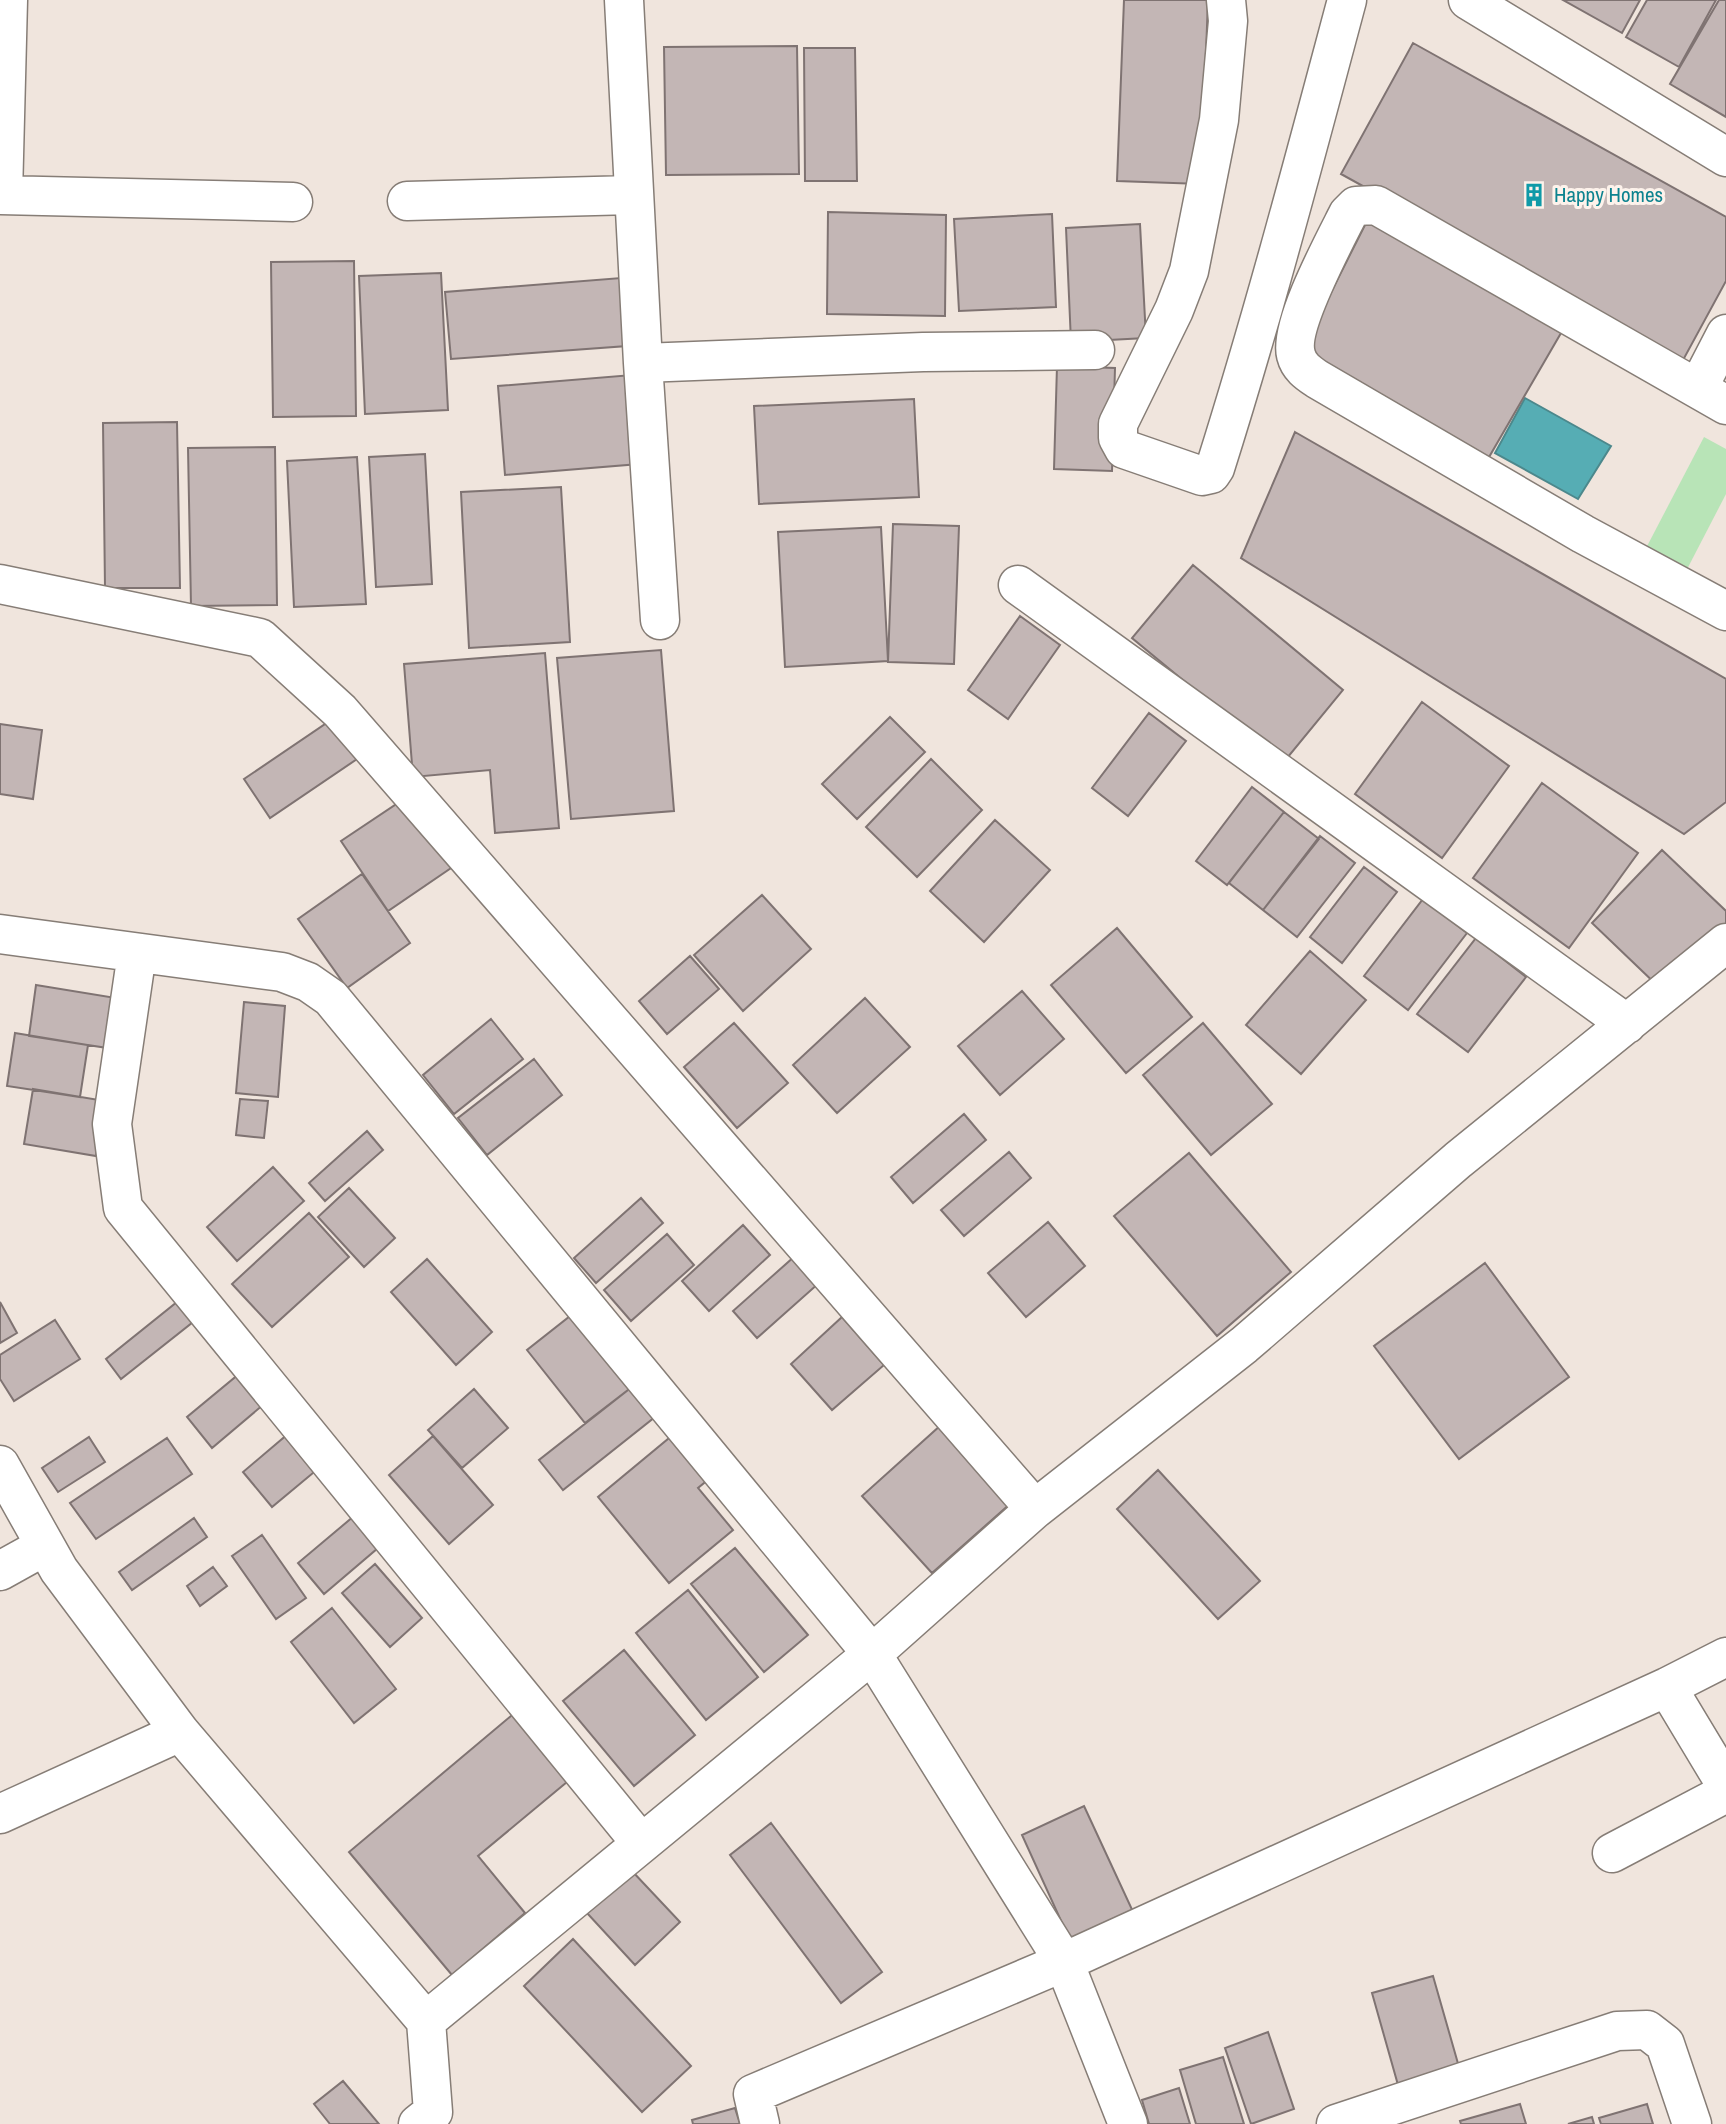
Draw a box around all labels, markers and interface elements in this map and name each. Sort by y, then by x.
place label: Happy Homes [1554,180,1663,209]
building icon: Happy Homes [1520,181,1548,209]

